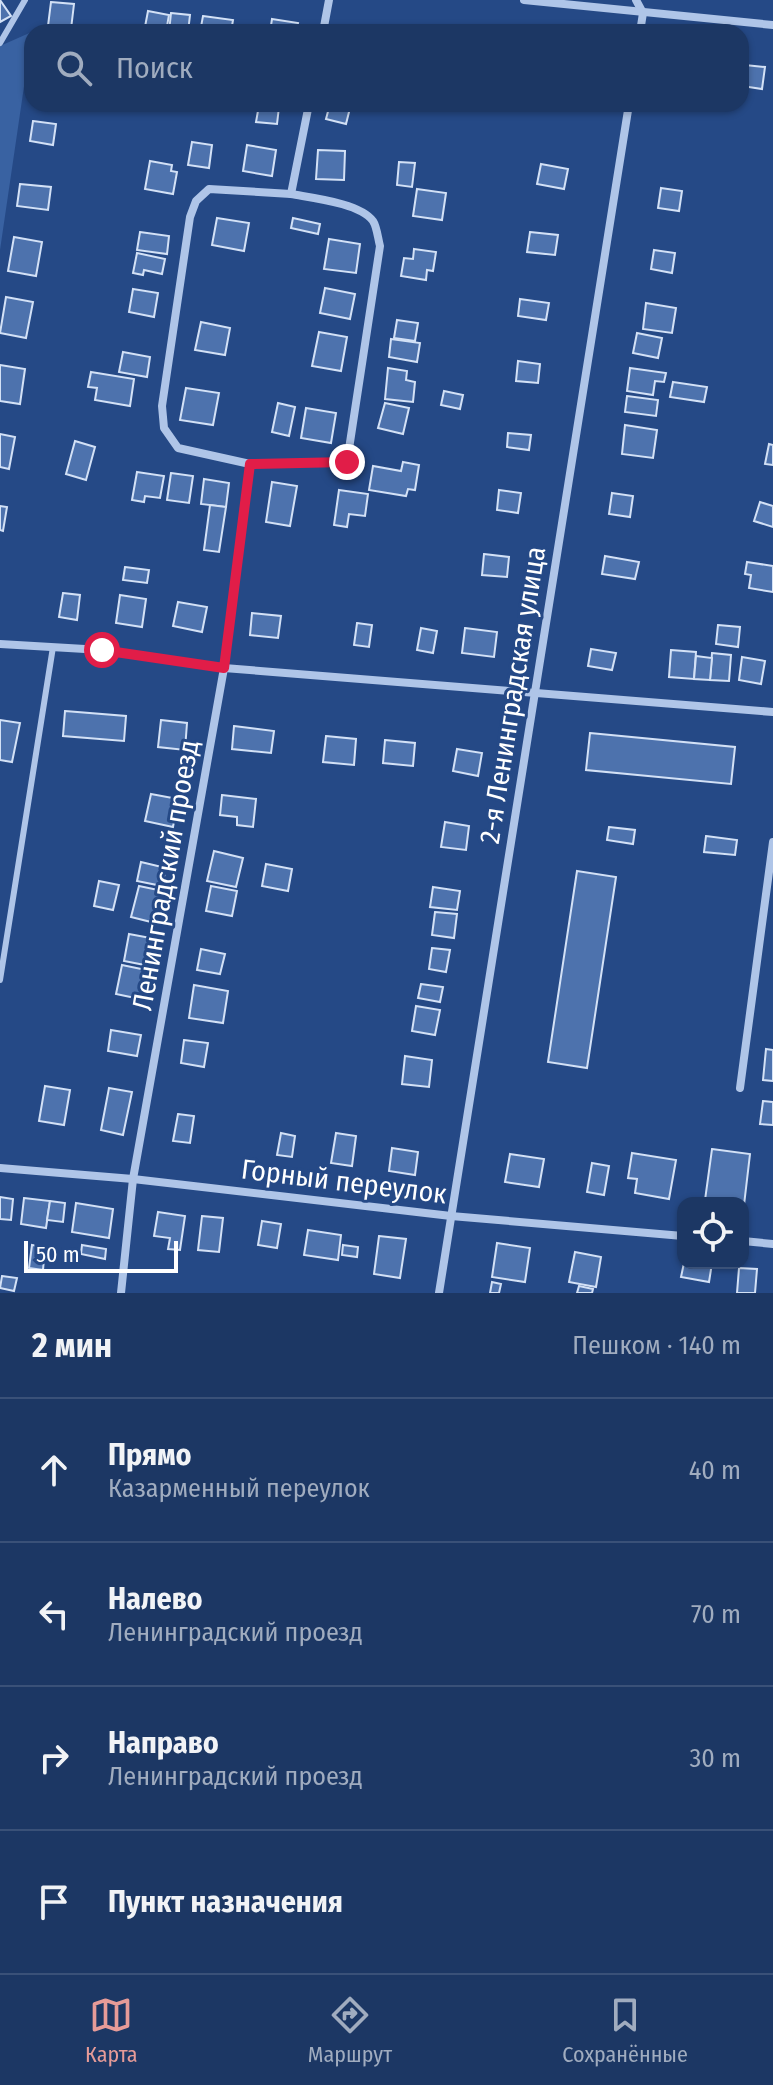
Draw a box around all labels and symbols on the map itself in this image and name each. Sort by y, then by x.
route end [329,444,365,480]
street label: 2-я Ленинградская улица [473,544,552,846]
route start [84,632,120,668]
street label: Ленинградский проезд [125,737,206,1013]
street label: Горный переулок [239,1153,448,1210]
scale bar [24,1237,178,1273]

